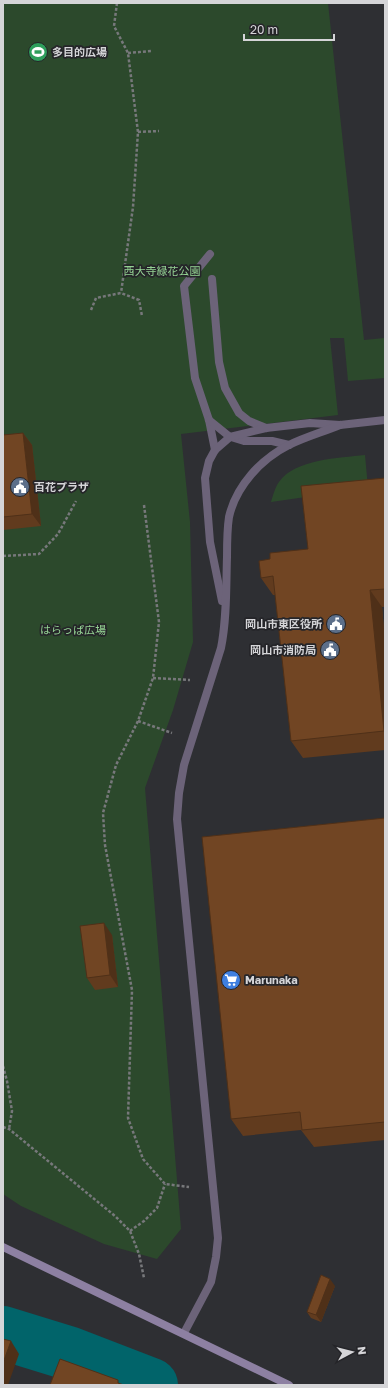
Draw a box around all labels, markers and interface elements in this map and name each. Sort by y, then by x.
scale bar [244,16,334,42]
text: 20 m [250,22,278,37]
sports icon: 多目的広場 [27,41,49,63]
place label: 多目的広場 [52,45,107,58]
park label: 西大寺緑花公園 [124,264,201,277]
public building icon: 百花プラザ [9,476,31,498]
place label: 百花プラザ [34,480,89,493]
public building icon: 岡山市東区役所 [325,613,347,635]
place label: 岡山市東区役所 [245,617,322,630]
park label: はらっぱ広場 [40,623,106,636]
public building icon: 岡山市消防局 [319,639,341,661]
place label: 岡山市消防局 [250,643,316,656]
supermarket icon: Marunaka [220,969,242,991]
place label: Marunaka [245,973,298,986]
north arrow [332,1332,372,1372]
text: N [355,1346,369,1356]

